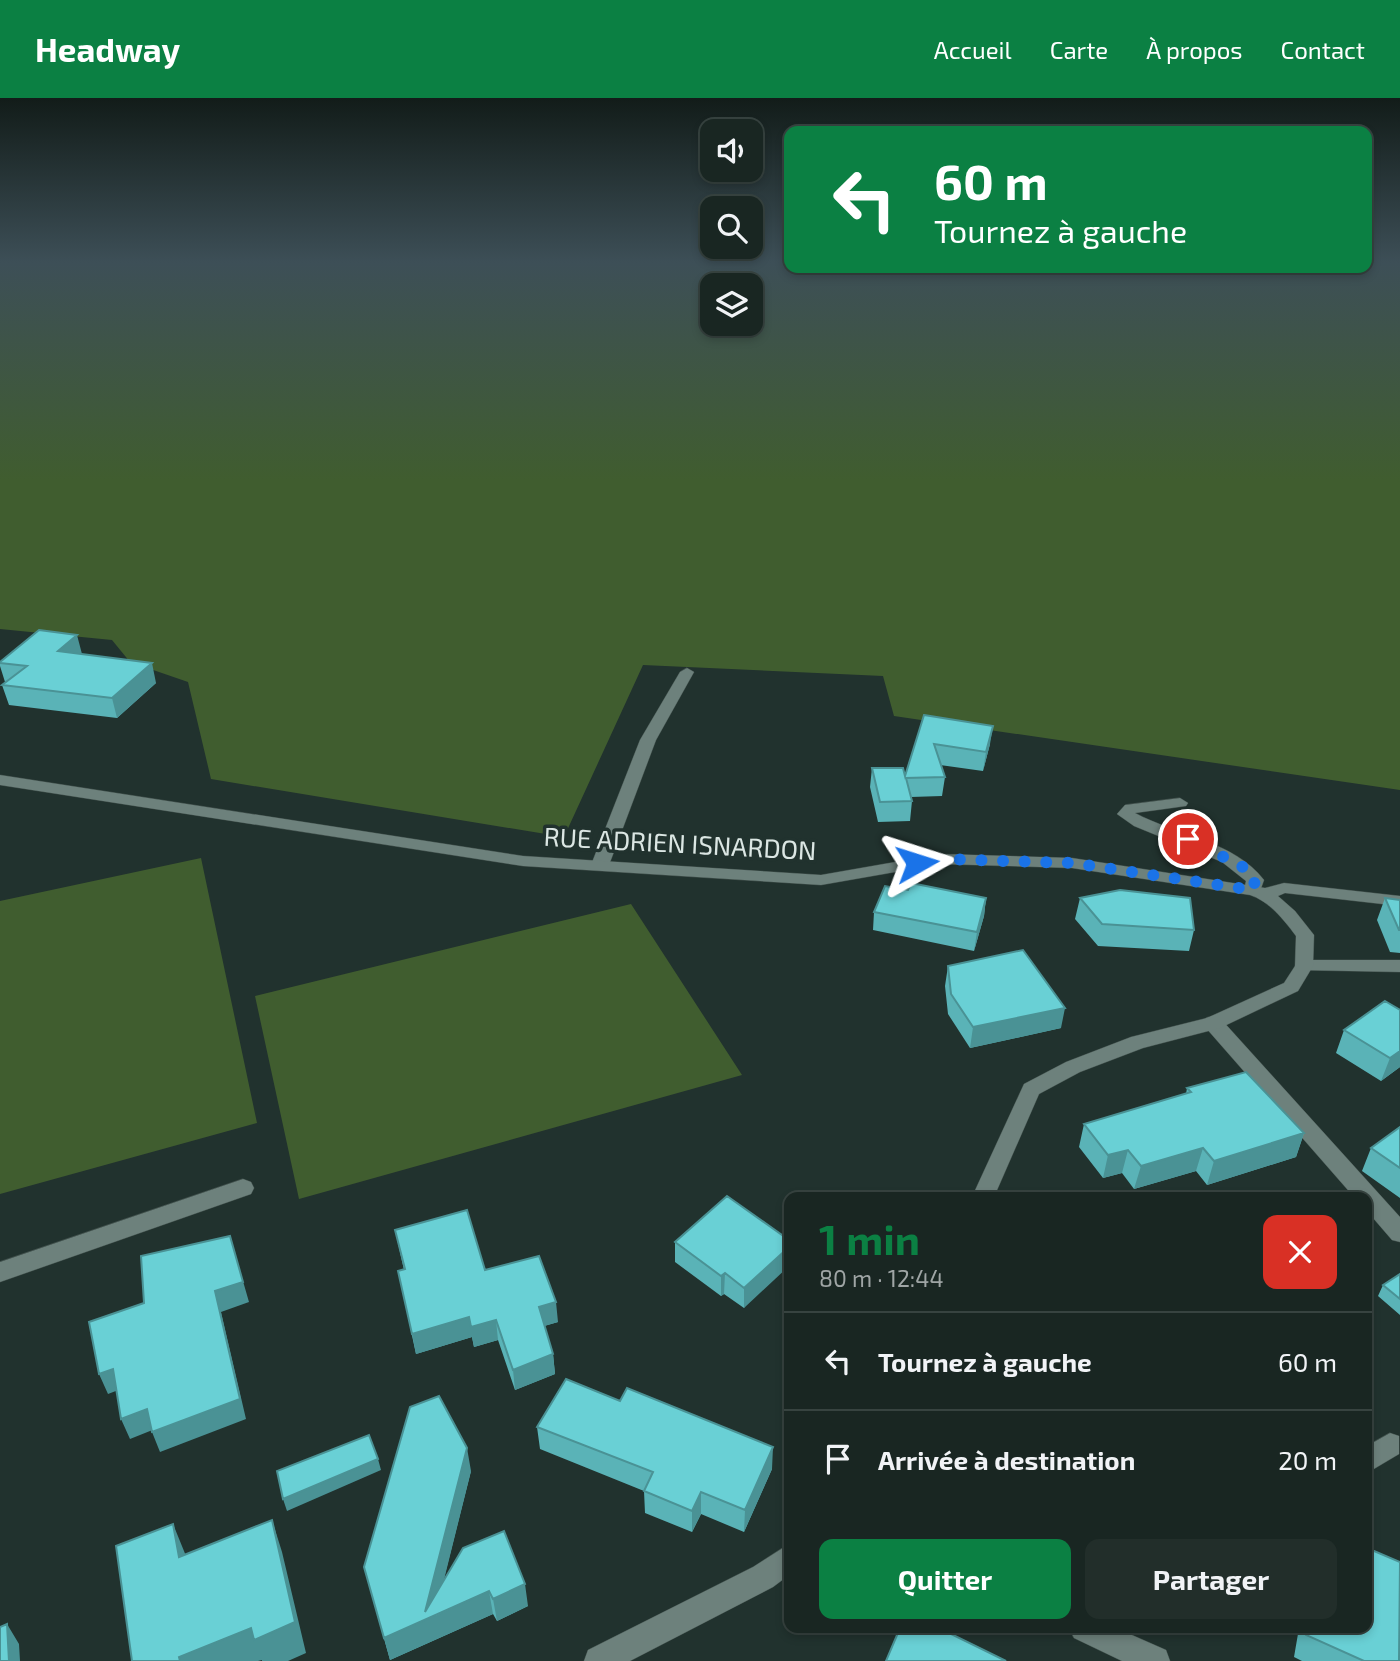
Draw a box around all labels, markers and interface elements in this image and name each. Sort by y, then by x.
text: Headway [35,29,180,69]
text: Accueil [934,35,1012,64]
text: Carte [1050,35,1108,64]
text: À propos [1146,35,1243,64]
text: Contact [1281,35,1365,64]
map controls [700,119,763,336]
button: sound [700,119,763,182]
text: 60 m [934,151,1048,210]
icon: left [819,154,910,245]
button: search [700,196,763,259]
text: Tournez à gauche [934,211,1187,249]
button: layers [700,273,763,336]
pin [1158,809,1218,869]
street label: RUE ADRIEN ISNARDON [543,820,817,865]
icon: arrive [1169,820,1207,858]
position arrow [880,826,954,900]
text: 1 min [819,1213,920,1263]
button: close [1263,1215,1337,1289]
text: 80 m · 12:44 [819,1264,944,1292]
icon: left [819,1342,857,1380]
text: Tournez à gauche [878,1346,1092,1377]
text: 60 m [1278,1346,1337,1377]
icon: arrive [819,1440,857,1478]
text: Arrivée à destination [878,1444,1135,1475]
text: 20 m [1278,1444,1337,1475]
button: Quitter [819,1539,1071,1619]
button: Partager [1085,1539,1337,1619]

